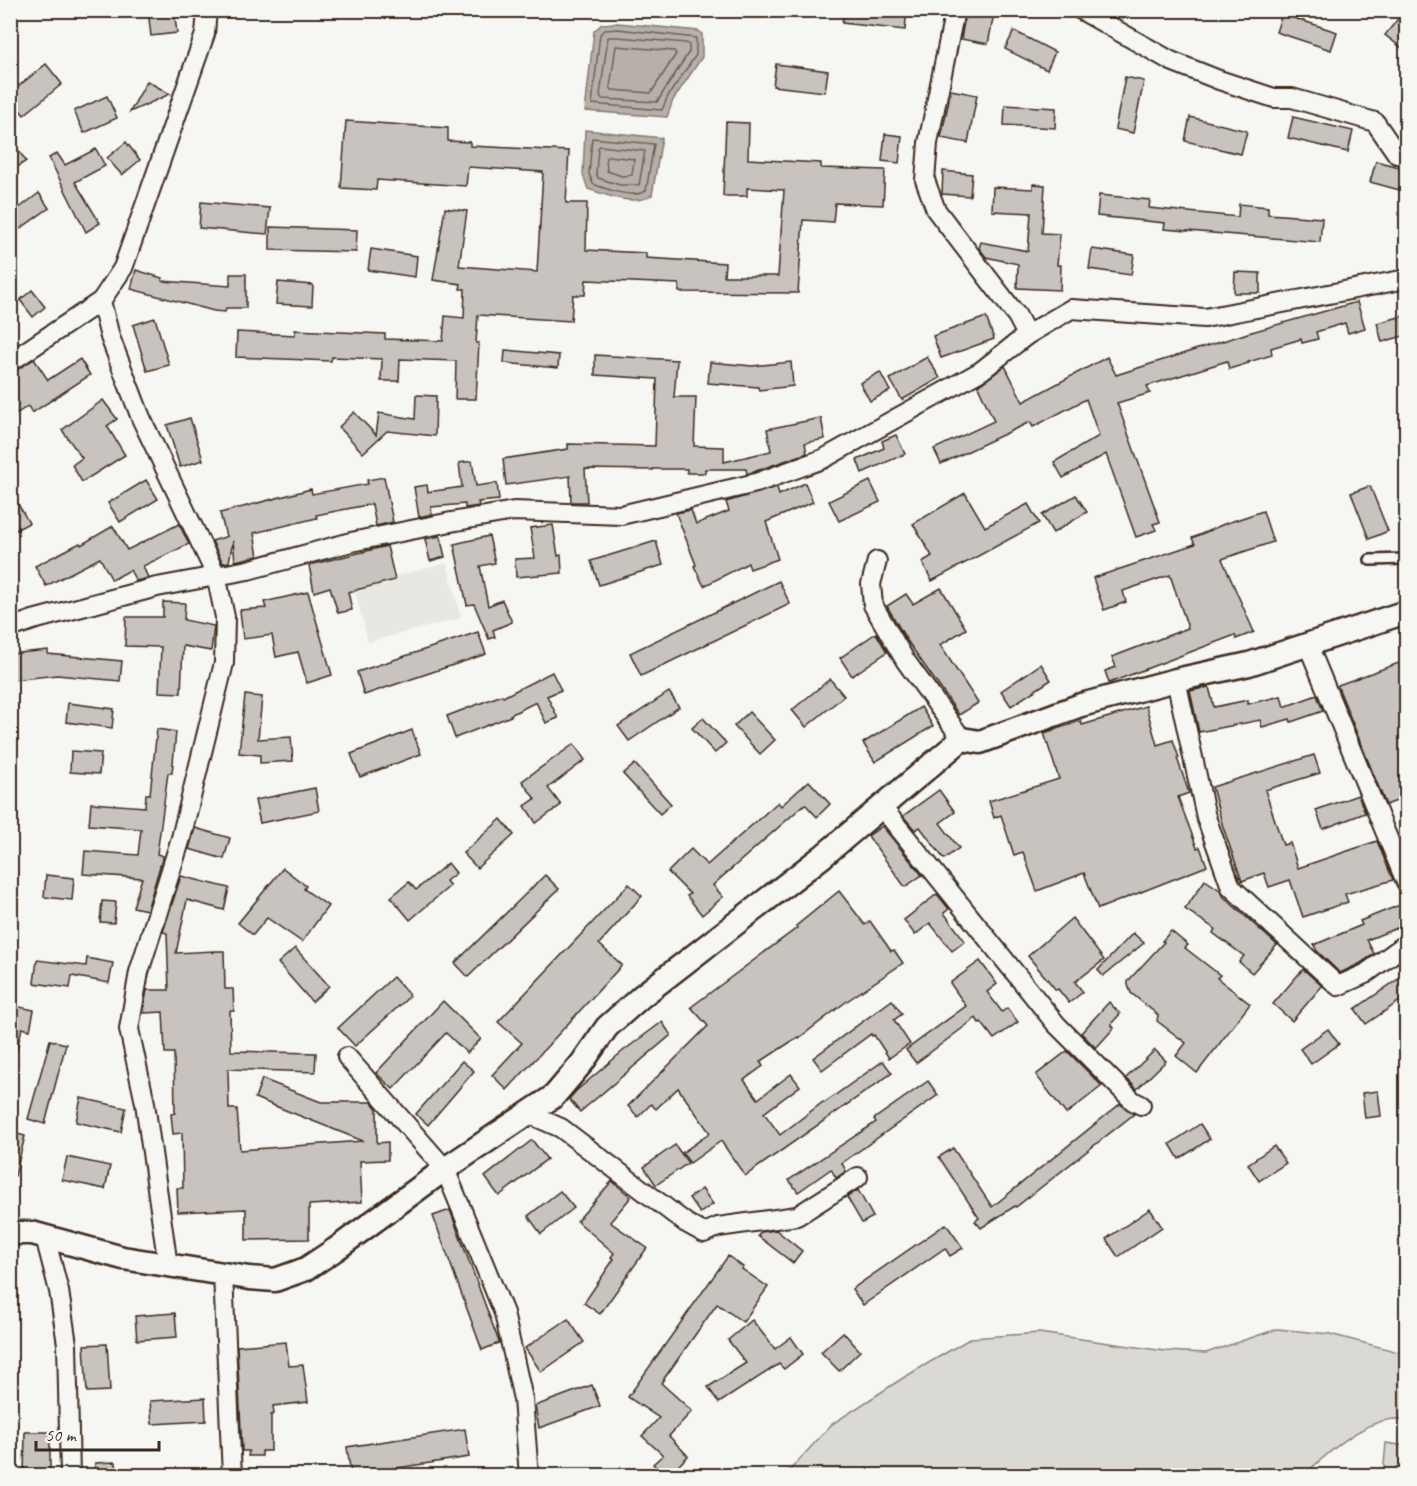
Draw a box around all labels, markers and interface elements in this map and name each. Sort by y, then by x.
scale bar [36,1414,159,1452]
text: 50 m [45,1424,78,1446]

